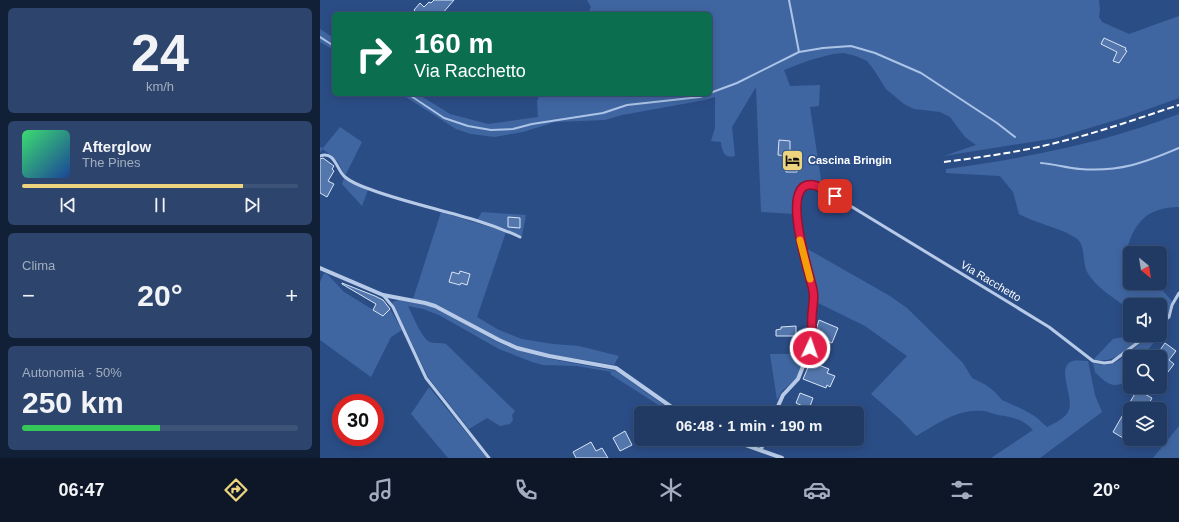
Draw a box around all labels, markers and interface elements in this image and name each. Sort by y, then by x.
text: 24 [131,24,189,82]
icon: right [348,28,400,80]
text: 160 m [414,28,493,59]
text: Via Racchetto [414,61,526,81]
text: km/h [146,79,174,94]
text: Afterglow [82,138,151,155]
hotel icon: Cascina Bringin [779,147,805,173]
place label: Cascina Bringin [808,154,892,166]
text: The Pines [82,155,141,170]
pin [818,179,852,213]
icon: arrive [824,185,846,207]
icon: previous [57,194,79,216]
icon: pause [149,194,171,216]
icon: next [241,194,263,216]
north arrow [1123,246,1167,290]
map controls [1123,246,1167,446]
text: Clima [22,258,55,273]
street label: Via Racchetto [959,258,1023,304]
text: 20° [137,279,183,312]
text: − [22,283,35,308]
text: + [285,283,298,308]
button: sound [1123,298,1167,342]
position arrow [789,327,831,369]
button: search [1123,350,1167,394]
text: Autonomia · 50% [22,365,122,380]
text: 250 km [22,386,124,419]
speed limit sign: 30 [332,394,384,446]
button: layers [1123,402,1167,446]
text: 06:48 · 1 min · 190 m [676,417,822,434]
icon: directions [222,476,250,504]
icon: music [367,476,395,504]
icon: phone [512,476,540,504]
icon: climate [657,476,685,504]
icon: car [803,476,831,504]
icon: filters [948,476,976,504]
text: 06:47 [59,480,105,500]
text: 20° [1093,480,1120,500]

